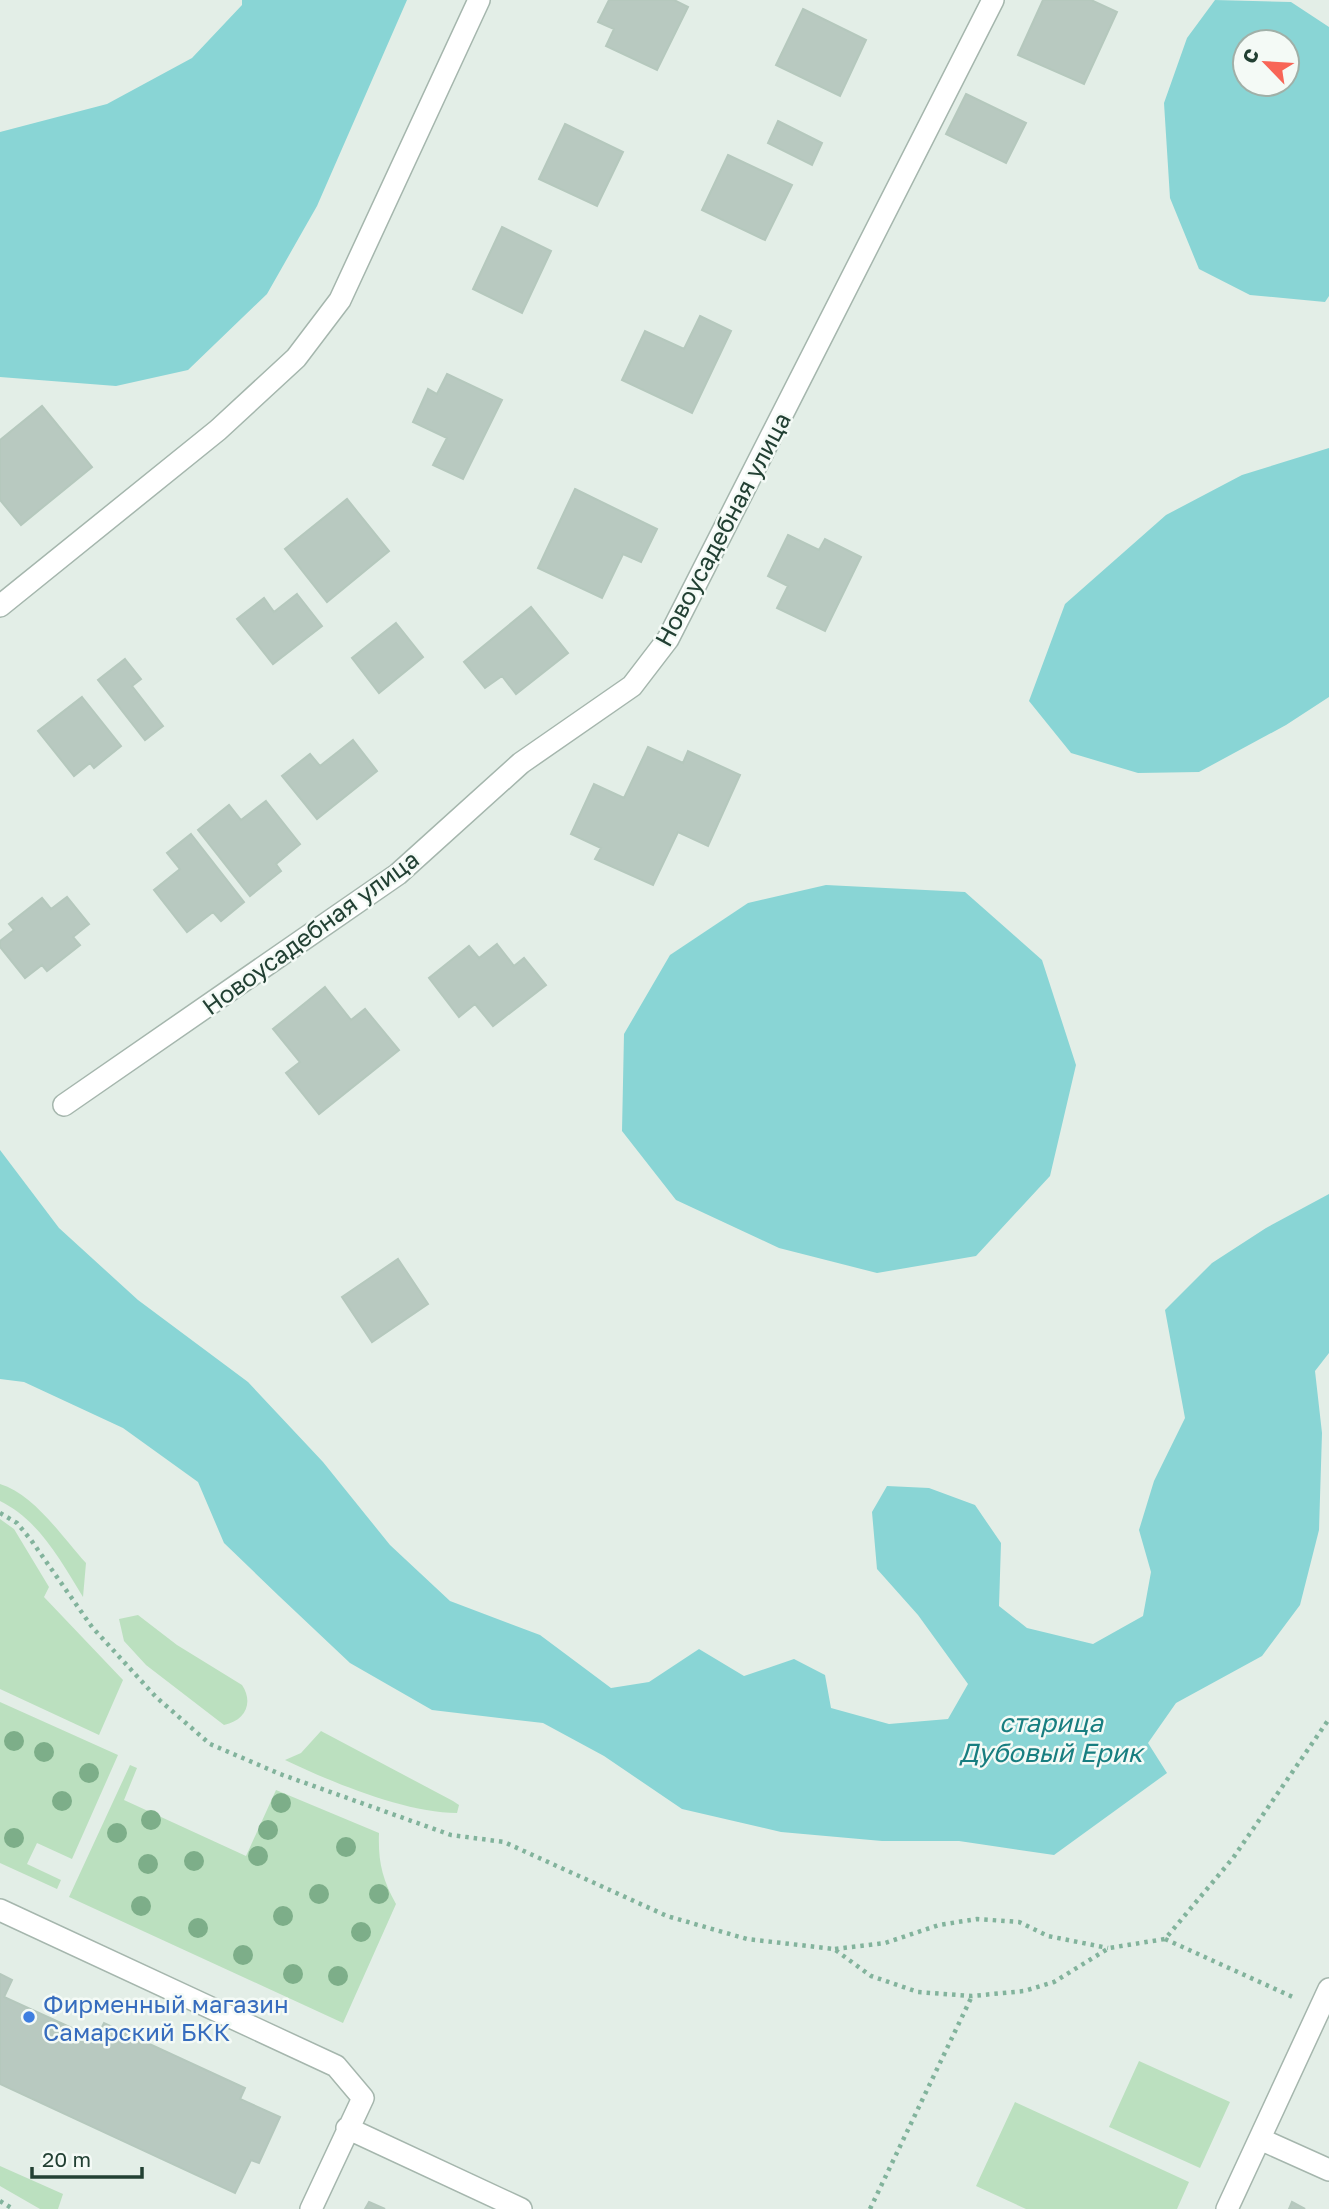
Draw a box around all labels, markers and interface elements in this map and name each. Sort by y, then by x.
north arrow [1231,28,1301,98]
text: С [1237,45,1263,67]
street label: Новоусадебная улица [648,407,796,651]
street label: Новоусадебная улица [196,844,424,1020]
water label: старица Дубовый Ерик [959,1707,1145,1768]
place label: Фирменный магазин Самарский БКК [43,1989,289,2046]
marker: Фирменный магазин Самарский БКК [21,2009,37,2025]
scale bar [32,2136,142,2180]
text: 20 m [42,2146,91,2172]

